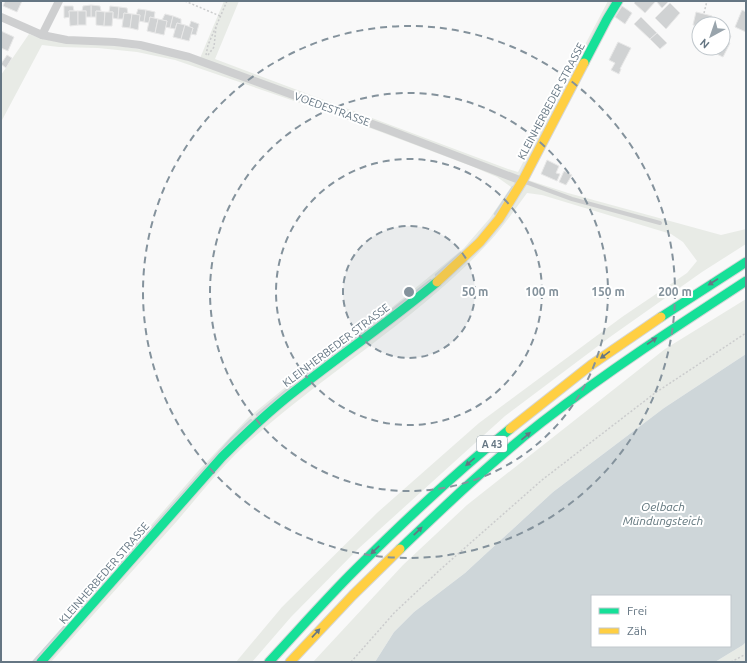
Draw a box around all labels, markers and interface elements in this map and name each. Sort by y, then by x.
north arrow [691,16,731,56]
text: N [698,36,712,51]
street label: KLEINHERBEDER STRASSE [515,41,587,161]
street label: VOEDESTRASSE [293,90,371,128]
one-way arrow [707,279,719,286]
centre of rings [402,285,416,299]
text: 50 m [462,285,488,298]
text: 100 m [525,285,559,298]
text: 150 m [591,285,625,298]
text: 200 m [658,285,692,298]
street label: KLEINHERBEDER STRASSE [280,301,392,389]
one-way arrow [647,337,657,345]
one-way arrow [600,351,611,359]
one-way arrow [520,431,531,440]
road number: A 43 [477,436,507,452]
one-way arrow [466,457,475,466]
water label: Oelbach Mündungsteich [623,500,703,527]
street label: KLEINHERBEDER STRASSE [57,520,151,626]
one-way arrow [413,526,423,536]
one-way arrow [370,545,380,555]
legend [591,595,731,647]
text: Frei [627,604,647,617]
text: Zäh [627,624,647,637]
one-way arrow [311,628,321,638]

